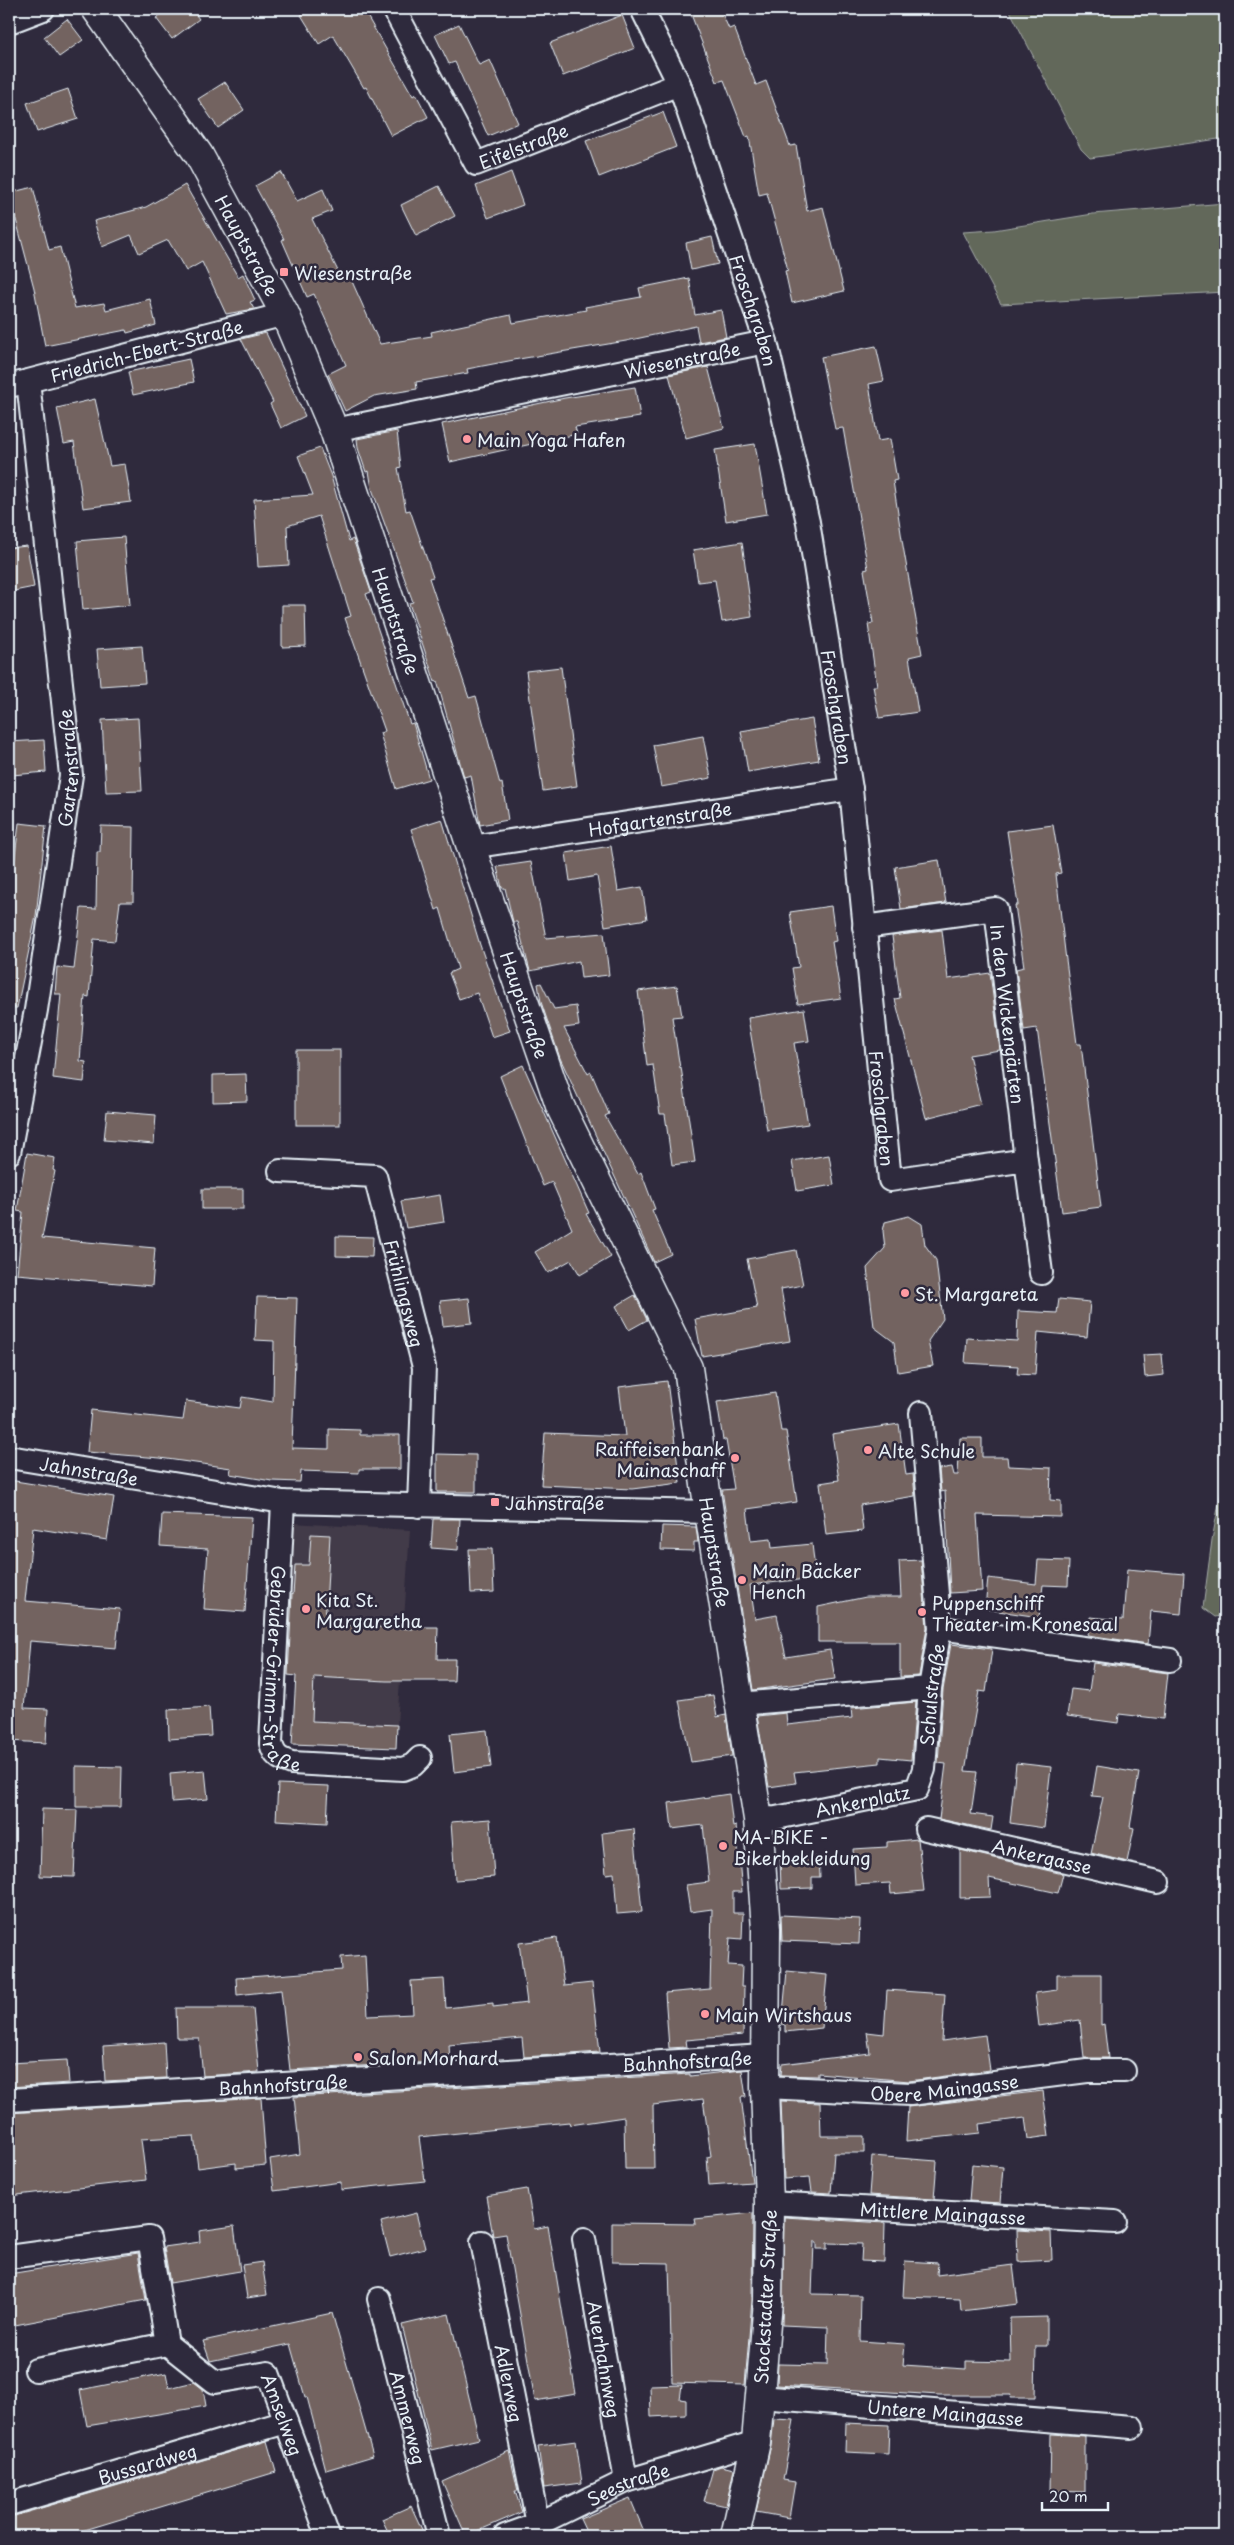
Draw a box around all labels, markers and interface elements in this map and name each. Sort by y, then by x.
street label: Eifelstraße [474,116,572,175]
street label: Hauptstraße [209,190,286,300]
street label: Froschgraben [724,250,785,369]
place label: Wiesenstraße [294,259,412,286]
marker: Wiesenstraße [278,266,290,278]
street label: Friedrich-Ebert-Straße [47,312,246,388]
street label: Wiesenstraße [621,334,742,384]
place label: Main Yoga Hafen [477,426,625,453]
marker: Main Yoga Hafen [461,433,473,445]
street label: Hauptstraße [366,563,427,678]
street label: Froschgraben [815,647,860,767]
street label: Gartenstraße [50,708,85,829]
street label: Hofgartenstraße [586,794,733,842]
street label: In den Wickengärten [984,923,1033,1106]
street label: Hauptstraße [494,948,556,1062]
street label: Froschgraben [864,1049,902,1168]
street label: Frühlingsweg [378,1236,432,1350]
place label: St. Margareta [915,1280,1039,1307]
marker: St. Margareta [899,1287,911,1299]
place label: Raiffeisenbank Mainaschaff [595,1435,727,1483]
place label: Alte Schule [878,1437,975,1464]
marker: Alte Schule [862,1444,874,1456]
street label: Jahnstraße [38,1449,140,1491]
marker: Raiffeisenbank Mainaschaff [729,1452,741,1464]
place label: Jahnstraße [505,1489,604,1516]
street label: Hauptstraße [693,1495,738,1609]
marker: Jahnstraße [489,1496,501,1508]
place label: Main Bäcker Hench [752,1557,862,1605]
street label: Gebrüder-Grimm-Straße [257,1565,301,1777]
marker: Main Bäcker Hench [736,1574,748,1586]
place label: Kita St. Margaretha [316,1586,423,1634]
place label: Puppenschiff Theater im Kronesaal [932,1589,1118,1637]
marker: Kita St. Margaretha [300,1603,312,1615]
marker: Puppenschiff Theater im Kronesaal [916,1606,928,1618]
street label: Schulstraße [912,1641,951,1747]
street label: Ankerplatz [812,1777,912,1823]
place label: MA-BIKE - Bikerbekleidung [733,1823,871,1871]
street label: Ankergasse [989,1831,1095,1880]
marker: MA-BIKE - Bikerbekleidung [717,1840,729,1852]
place label: Main Wirtshaus [715,2001,852,2028]
marker: Main Wirtshaus [699,2008,711,2020]
street label: Bahnhofstraße [621,2043,753,2078]
place label: Salon Morhard [368,2044,498,2071]
marker: Salon Morhard [352,2051,364,2063]
street label: Bahnhofstraße [217,2067,348,2101]
street label: Obere Maingasse [870,2067,1020,2108]
street label: Mittlere Maingasse [859,2195,1026,2231]
street label: Stockstadter Straße [747,2209,783,2385]
street label: Auerhahnweg [581,2298,628,2420]
street label: Adlerweg [489,2342,531,2425]
street label: Ammerweg [384,2367,434,2467]
street label: Amselweg [256,2369,311,2459]
street label: Untere Maingasse [866,2392,1025,2432]
street label: Bussardweg [94,2436,200,2491]
street label: Seestraße [582,2455,672,2512]
scale bar [1042,2480,1108,2512]
text: 20 m [1049,2484,1088,2507]

